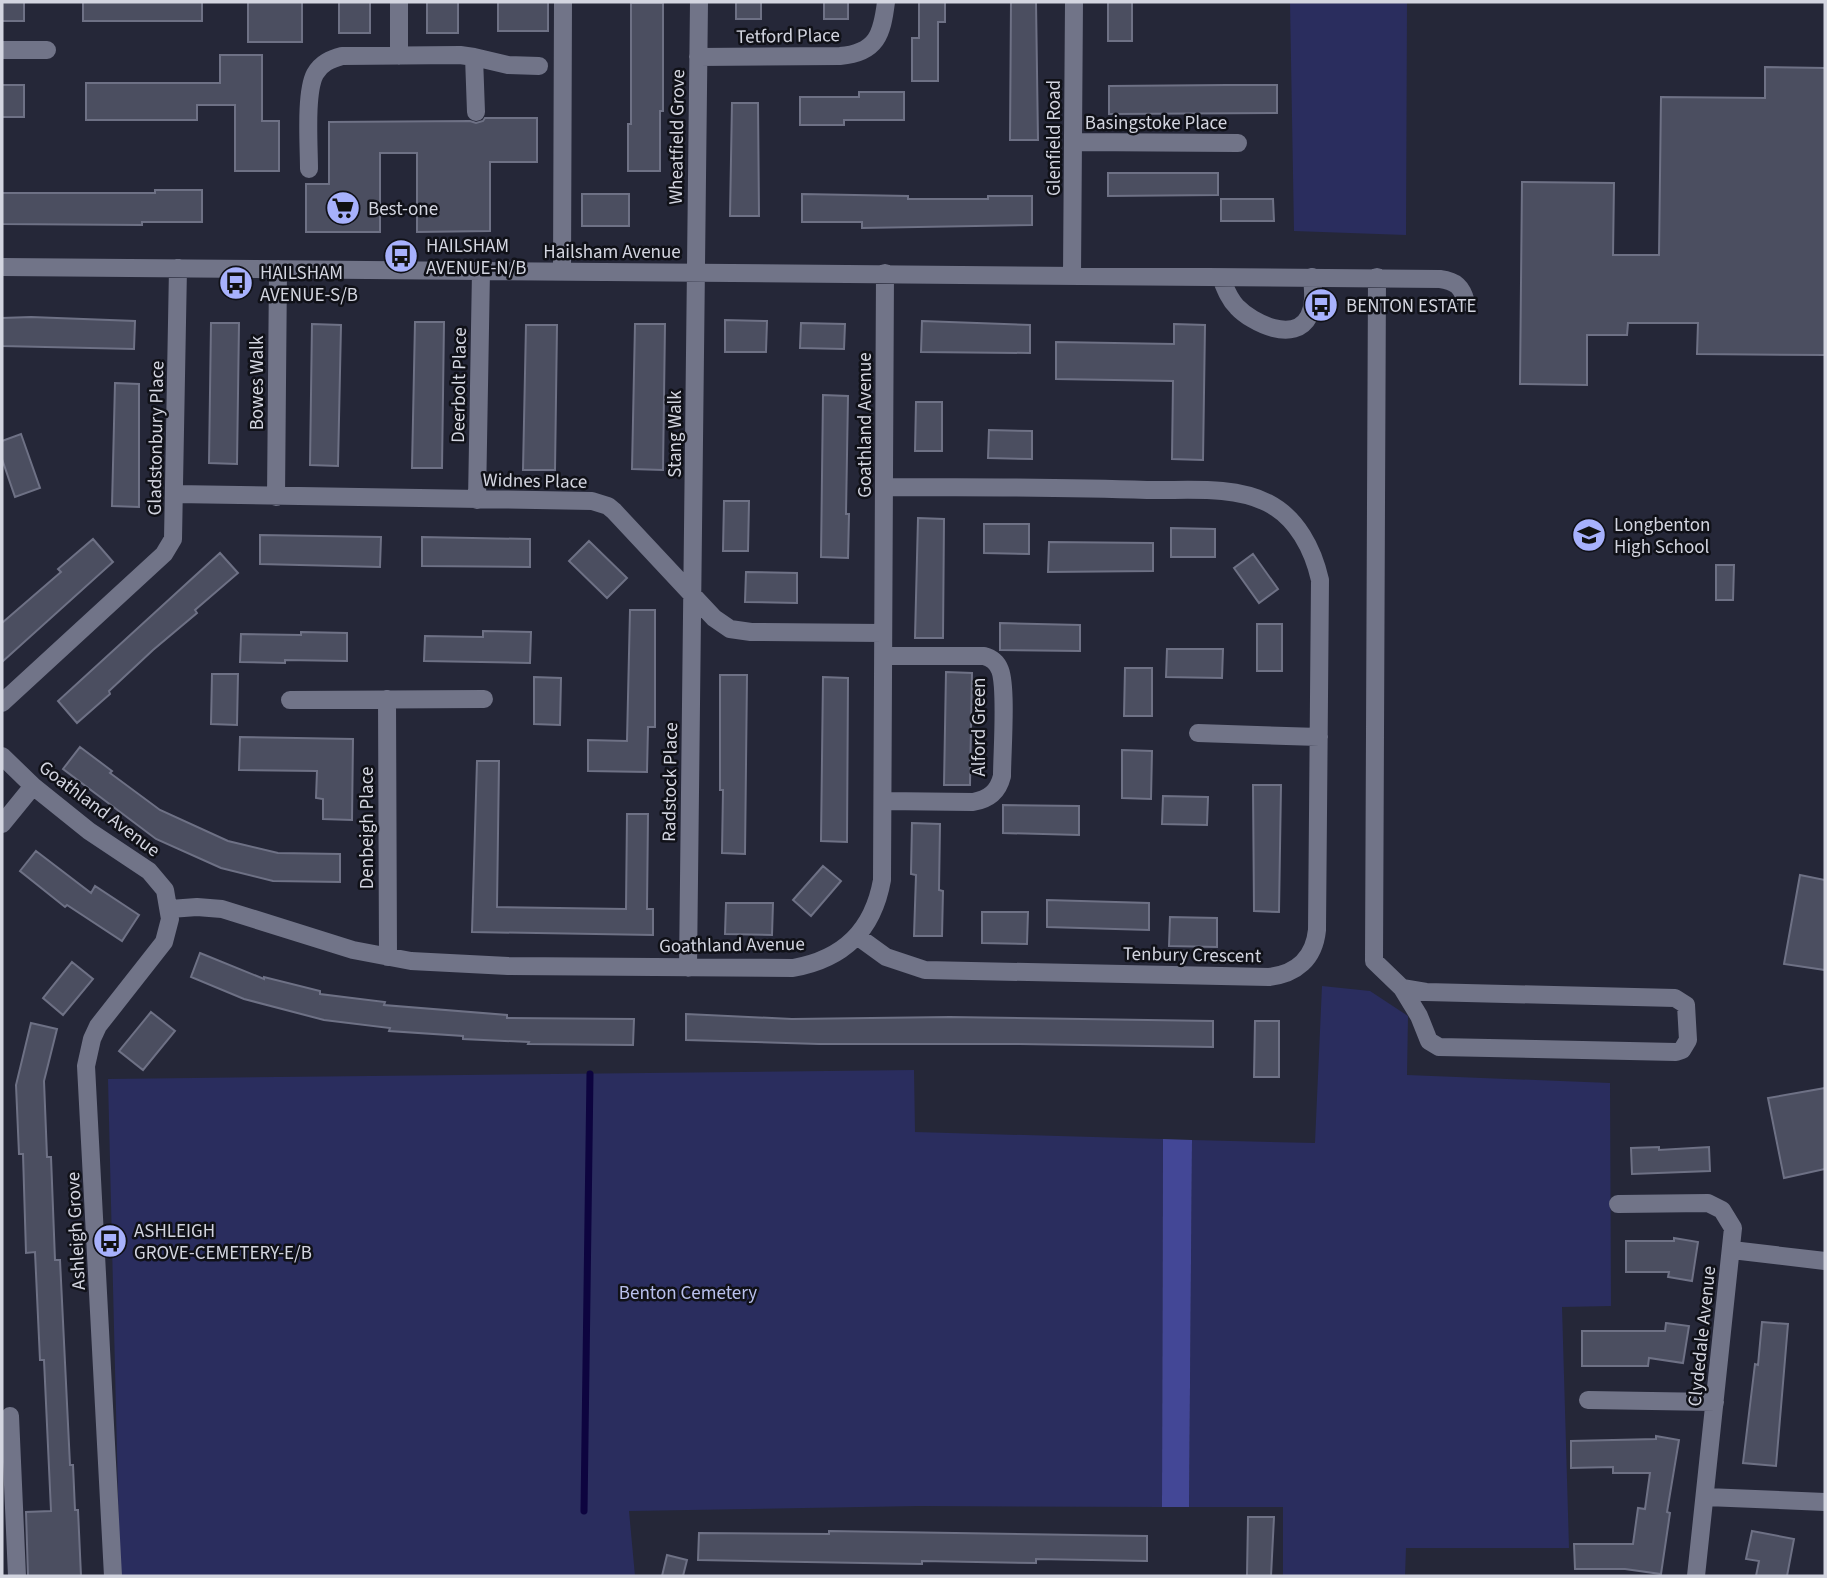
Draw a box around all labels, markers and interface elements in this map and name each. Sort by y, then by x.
street label: Tetford Place [736,22,840,51]
street label: Wheatfield Grove [663,69,692,205]
street label: Glenfield Road [1041,80,1068,196]
street label: Basingstoke Place [1085,110,1227,137]
supermarket icon: Best-one [324,189,362,227]
place label: Best-one [368,196,438,223]
place label: HAILSHAM AVENUE-N/B [426,233,526,282]
bus stop icon: HAILSHAM AVENUE-N/B [382,237,420,275]
street label: Hailsham Avenue [543,239,681,266]
place label: HAILSHAM AVENUE-S/B [260,260,358,309]
bus stop icon: HAILSHAM AVENUE-S/B [217,264,255,302]
bus stop icon: BENTON ESTATE [1302,286,1340,324]
place label: BENTON ESTATE [1346,293,1477,320]
street label: Deerbolt Place [445,327,474,443]
street label: Bowes Walk [244,335,271,430]
street label: Goathland Avenue [852,352,879,498]
street label: Gladstonbury Place [142,361,171,516]
street label: Stang Walk [662,390,689,478]
street label: Widnes Place [482,467,587,496]
place label: Longbenton High School [1614,512,1710,561]
school or university icon: Longbenton High School [1570,516,1608,554]
street label: Alford Green [966,678,993,776]
street label: Radstock Place [656,722,685,842]
street label: Goathland Avenue [33,755,165,864]
street label: Denbeigh Place [354,767,381,889]
street label: Goathland Avenue [659,931,805,960]
street label: Tenbury Crescent [1123,941,1262,970]
street label: Ashleigh Grove [60,1171,93,1291]
place label: ASHLEIGH GROVE-CEMETERY-E/B [134,1218,312,1267]
bus stop icon: ASHLEIGH GROVE-CEMETERY-E/B [91,1222,129,1260]
street label: Clydedale Avenue [1682,1265,1723,1408]
park label: Benton Cemetery [619,1280,757,1307]

